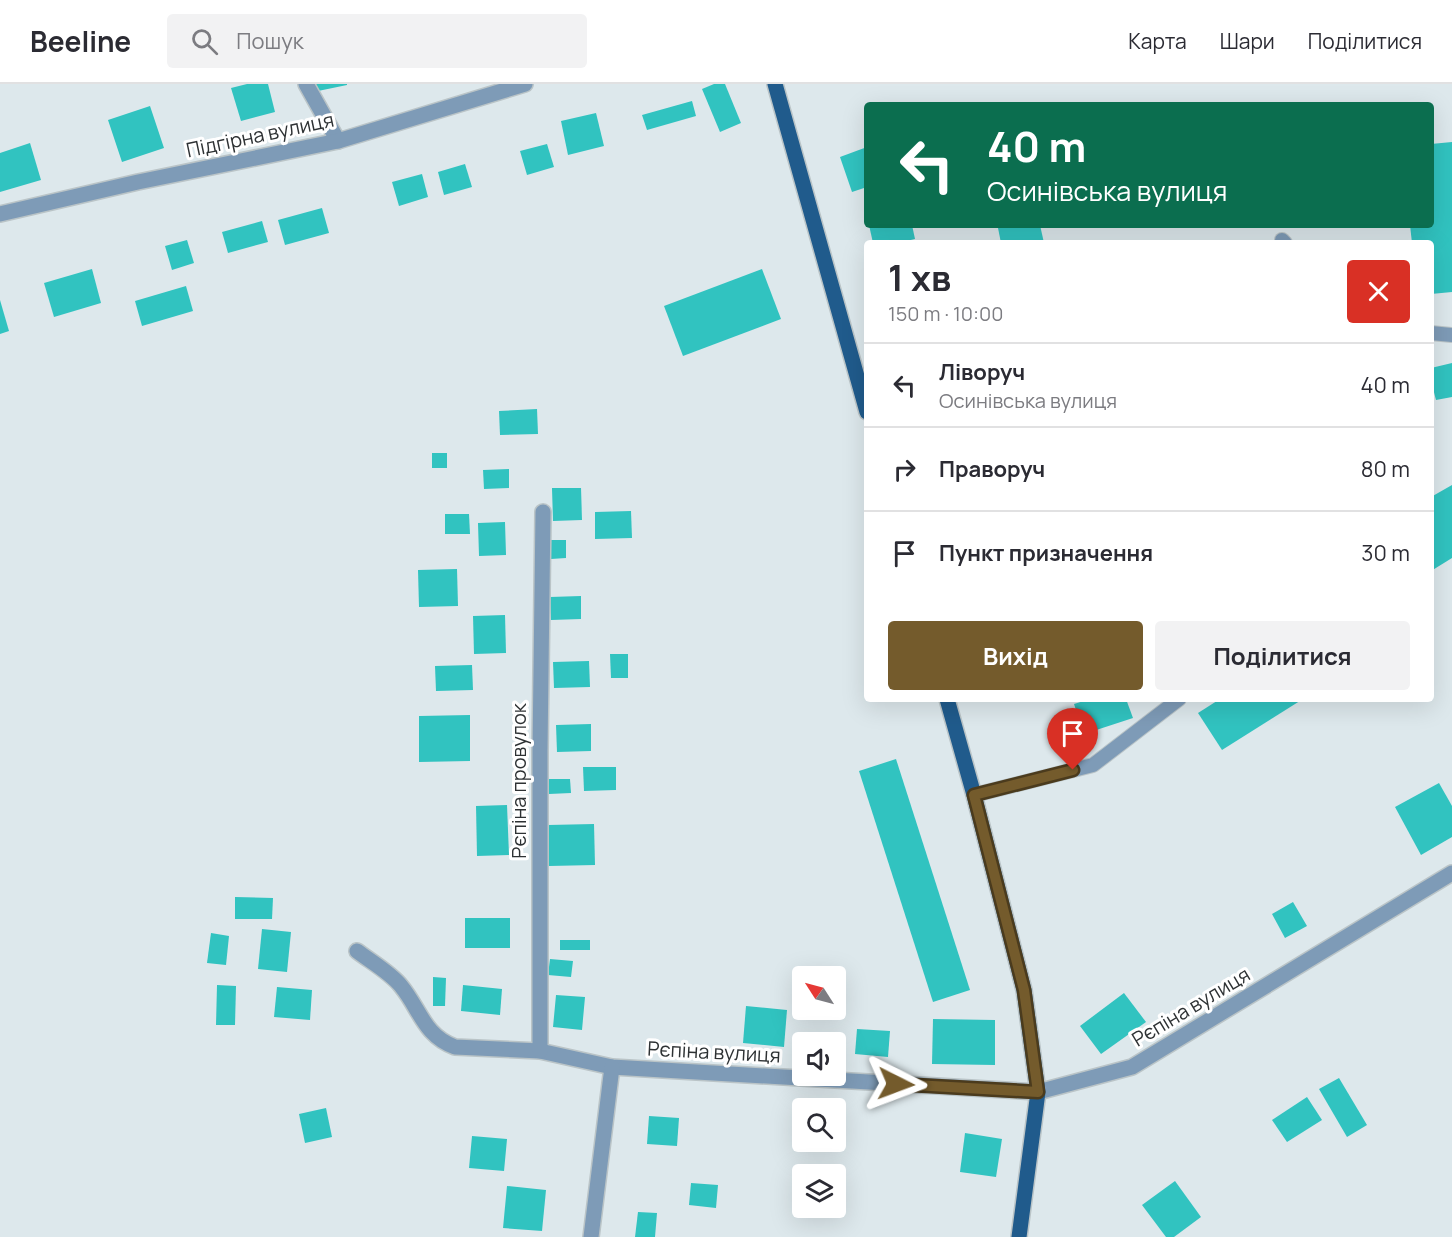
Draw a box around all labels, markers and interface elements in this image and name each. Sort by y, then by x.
search box [167,14,587,68]
text: Beeline [30,22,131,60]
icon: search [188,25,221,58]
text: Пошук [236,26,304,56]
text: Карта [1128,27,1187,55]
text: Шари [1220,27,1275,55]
text: Поділитися [1308,27,1422,55]
street label: Підгірна вулиця [184,106,336,163]
text: 40 m [987,117,1086,175]
icon: left [888,126,966,204]
text: Осинівська вулиця [987,172,1227,209]
text: 1 хв [888,253,951,302]
button: close [1347,260,1410,323]
text: 150 m · 10:00 [888,300,1003,327]
text: Ліворуч [939,357,1025,387]
icon: left [888,369,921,402]
text: 40 m [1361,370,1410,400]
text: Осинівська вулиця [939,387,1117,414]
icon: right [888,453,921,486]
text: Праворуч [939,454,1045,484]
text: 80 m [1361,454,1410,484]
icon: arrive [888,537,921,570]
text: Пункт призначення [939,538,1153,568]
text: 30 m [1361,538,1410,568]
button: Вихід [888,621,1143,690]
button: Поділитися [1155,621,1410,690]
street label: Рєпіна провулок [505,702,532,859]
pin [1047,708,1098,770]
icon: arrive [1056,717,1089,750]
street label: Рєпіна вулиця [1127,961,1255,1052]
north arrow [792,966,846,1020]
map controls [792,966,846,1218]
button: sound [792,1032,846,1086]
street label: Рєпіна вулиця [647,1035,781,1068]
position arrow [864,1052,928,1116]
button: search [792,1098,846,1152]
button: layers [792,1164,846,1218]

